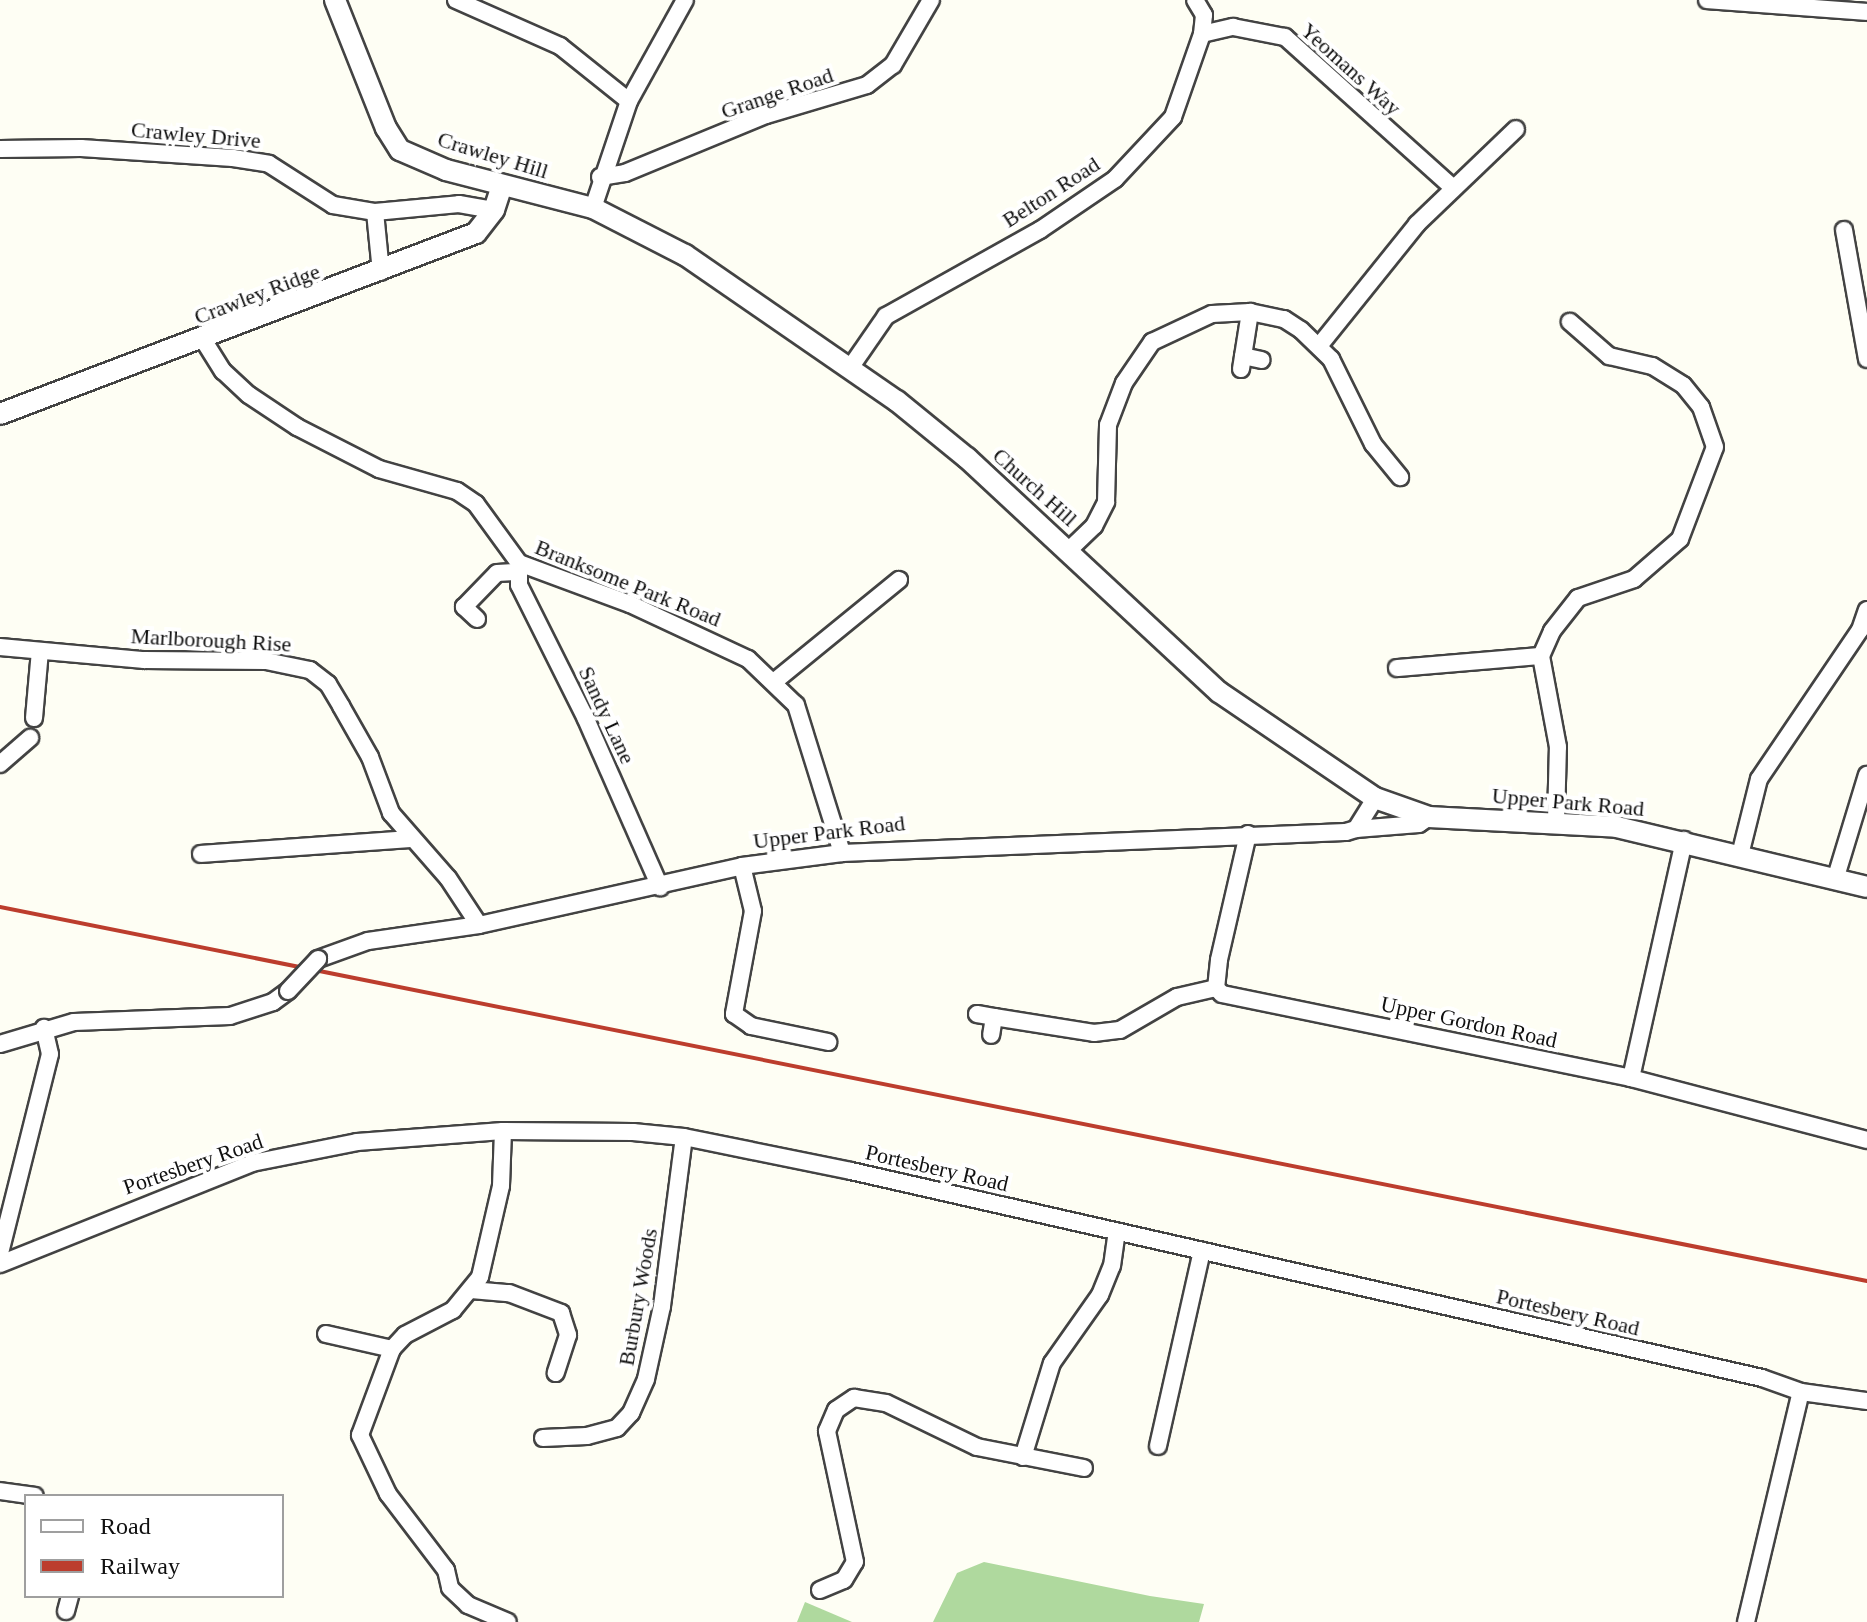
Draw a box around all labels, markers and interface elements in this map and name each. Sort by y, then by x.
street label: Yeomans Way [1295,17,1407,121]
street label: Grange Road [718,62,836,124]
street label: Crawley Drive [130,116,262,154]
street label: Crawley Hill [435,126,551,184]
street label: Belton Road [997,151,1105,233]
street label: Crawley Ridge [190,258,324,330]
street label: Church Hill [987,442,1083,532]
street label: Branksome Park Road [531,534,725,632]
street label: Marlborough Rise [130,623,292,657]
street label: Sandy Lane [573,662,641,768]
street label: Upper Park Road [1491,782,1645,822]
street label: Upper Park Road [752,810,906,854]
street label: Upper Gordon Road [1378,990,1560,1054]
street label: Portesbery Road [120,1128,266,1200]
street label: Portesbery Road [863,1139,1011,1197]
street label: Burbury Woods [613,1226,663,1368]
street label: Portesbery Road [1494,1283,1642,1341]
legend [24,1494,284,1598]
text: Road [100,1513,151,1539]
text: Railway [100,1553,180,1579]

